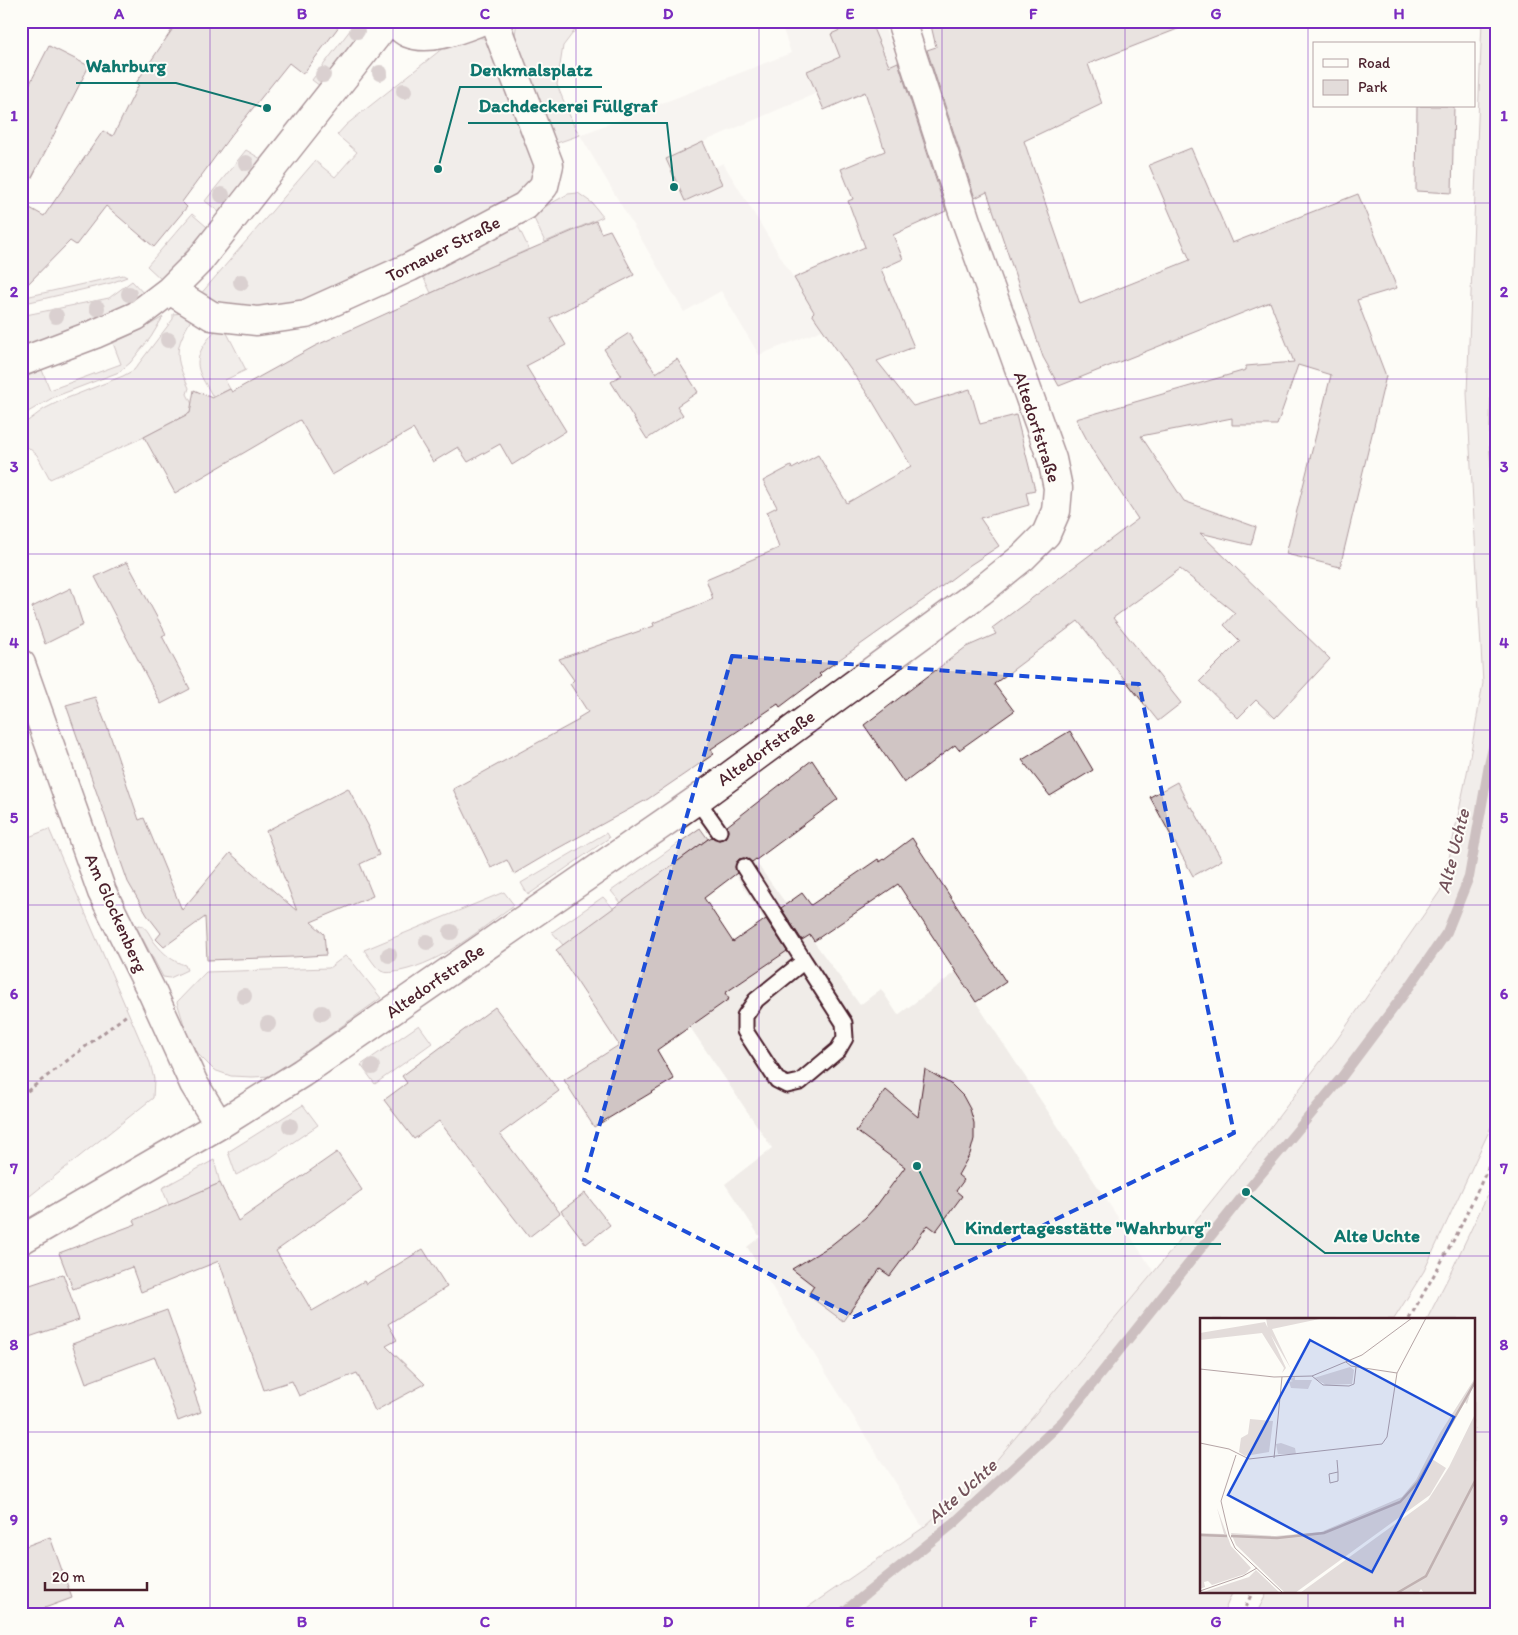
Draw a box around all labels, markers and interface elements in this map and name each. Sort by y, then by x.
text: A [113,4,125,23]
text: B [297,4,308,23]
text: C [480,4,491,23]
text: D [663,4,674,23]
text: E [846,4,855,23]
text: F [1029,4,1038,23]
text: G [1210,4,1222,23]
text: H [1393,4,1405,23]
legend [1313,42,1476,108]
callout: Wahrburg [76,49,176,83]
callout: Denkmalsplatz [460,53,602,87]
text: Wahrburg [86,54,167,77]
text: Road [1358,54,1391,72]
text: Denkmalsplatz [470,58,592,81]
text: Park [1358,78,1388,96]
callout: Dachdeckerei Füllgraf [468,89,667,123]
text: Dachdeckerei Füllgraf [478,94,658,117]
text: 1 [10,106,18,125]
text: 1 [1500,106,1508,125]
street label: Tornauer Straße [382,211,504,287]
text: 2 [10,282,19,301]
text: 2 [1500,282,1509,301]
street label: Altedorfstraße [1009,369,1065,485]
text: 3 [10,457,19,476]
text: 3 [1500,457,1509,476]
text: 4 [9,633,19,652]
text: 4 [1499,633,1509,652]
street label: Altedorfstraße [713,705,819,791]
water label: Alte Uchte [1431,806,1475,895]
text: 5 [10,808,19,827]
text: 5 [1500,808,1509,827]
street label: Am Glockenberg [80,850,152,977]
street label: Altedorfstraße [381,939,489,1023]
text: 6 [10,984,19,1003]
text: 6 [1500,984,1509,1003]
text: 7 [9,1159,18,1178]
text: 7 [1499,1159,1508,1178]
callout: Kindertagesstätte "Wahrburg" [955,1210,1221,1244]
text: Kindertagesstätte "Wahrburg" [965,1216,1211,1239]
callout: Alte Uchte [1325,1219,1430,1253]
text: Alte Uchte [1333,1224,1420,1247]
inset map [1200,1318,1476,1592]
text: 8 [10,1335,19,1354]
text: 8 [1500,1335,1509,1354]
water label: Alte Uchte [922,1453,1002,1528]
text: 9 [10,1510,18,1529]
text: 9 [1500,1510,1508,1529]
scale bar [45,1560,148,1592]
text: 20 m [52,1568,86,1586]
text: A [113,1612,125,1631]
text: B [297,1612,308,1631]
text: C [480,1612,491,1631]
text: D [663,1612,674,1631]
text: E [846,1612,855,1631]
text: F [1029,1612,1038,1631]
text: G [1210,1612,1222,1631]
text: H [1393,1612,1405,1631]

